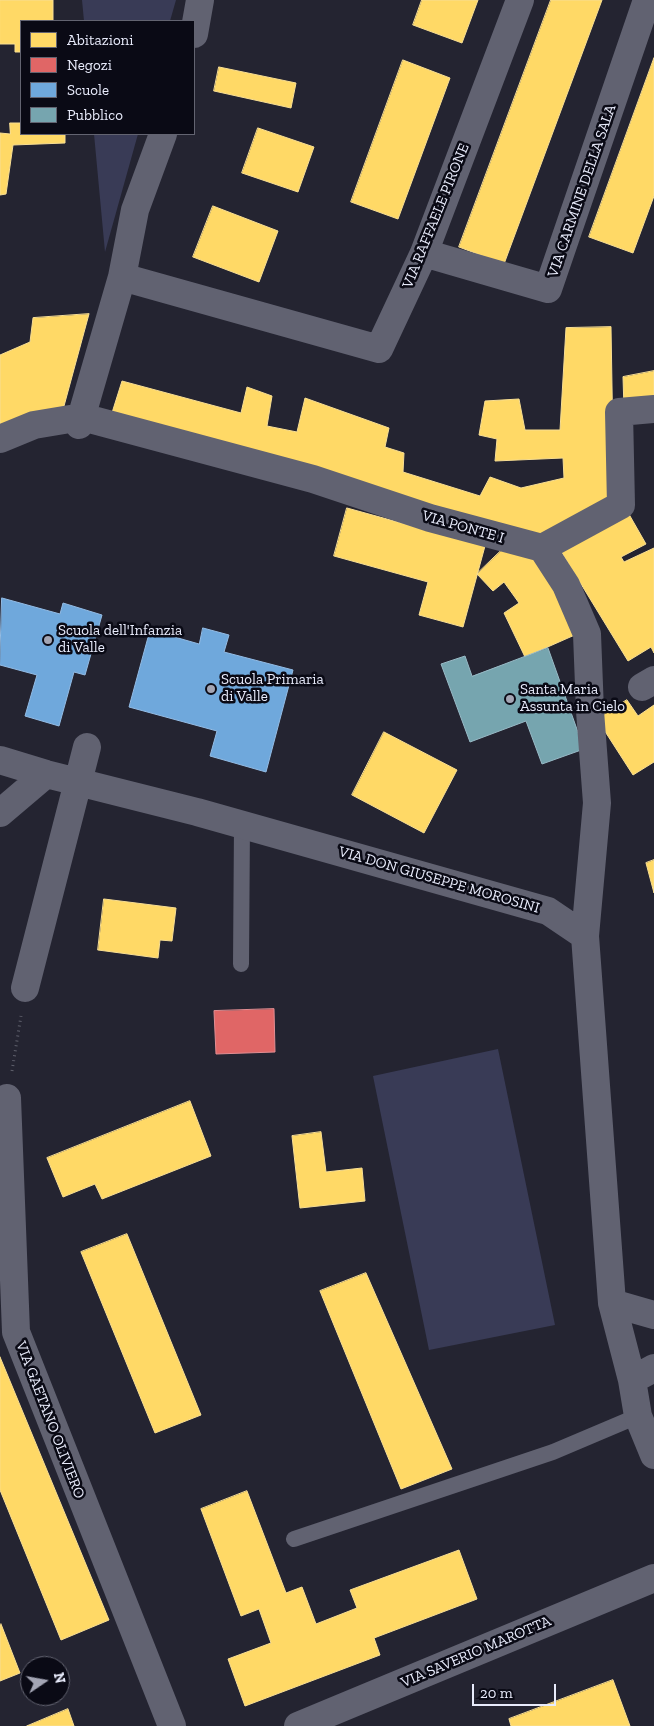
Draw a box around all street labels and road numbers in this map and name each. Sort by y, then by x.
street label: VIA CARMINE DELLA SALA [544,102,620,280]
street label: VIA RAFFAELE PIRONE [399,141,473,291]
street label: VIA PONTE I [420,507,506,547]
street label: VIA DON GIUSEPPE MOROSINI [337,843,541,917]
street label: VIA GAETANO OLIVIERO [12,1339,88,1501]
street label: VIA SAVERIO MAROTTA [398,1612,554,1692]

